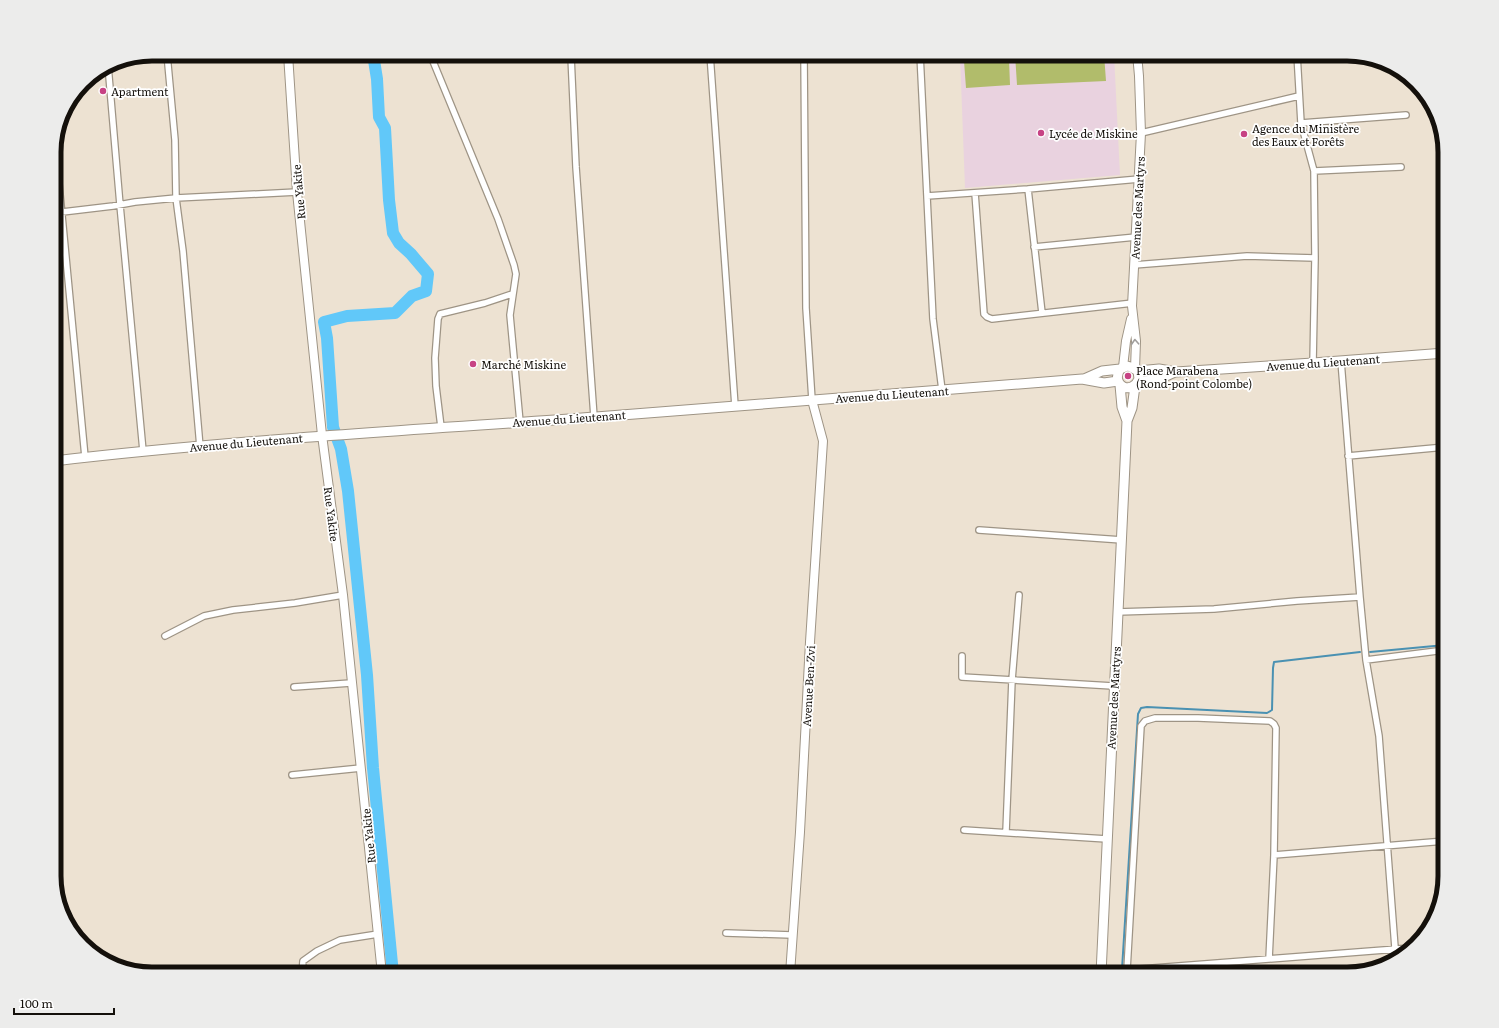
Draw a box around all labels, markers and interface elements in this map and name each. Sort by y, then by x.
place label: Apartment [111,83,169,99]
marker: Apartment [98,86,108,96]
place label: Agence du Ministère des Eaux et Forêts [1252,120,1359,149]
place label: Lycée de Miskine [1049,125,1138,141]
marker: Lycée de Miskine [1036,128,1046,138]
marker: Agence du Ministère des Eaux et Forêts [1239,129,1249,139]
street label: Avenue des Martyrs [1126,156,1148,260]
street label: Rue Yakite [288,164,308,220]
one-way arrow [1131,339,1140,345]
street label: Avenue du Lieutenant [1266,350,1381,374]
place label: Marché Miskine [481,356,566,372]
marker: Marché Miskine [468,359,478,369]
place label: Place Marabena (Rond-point Colombe) [1136,362,1252,391]
marker: Place Marabena (Rond-point Colombe) [1123,371,1133,381]
street label: Avenue du Lieutenant [835,382,950,406]
street label: Avenue du Lieutenant [512,406,627,430]
street label: Avenue du Lieutenant [189,429,304,455]
street label: Rue Yakite [321,486,343,543]
street label: Avenue Ben-Zvi [798,645,818,727]
street label: Avenue des Martyrs [1102,646,1124,750]
street label: Rue Yakite [357,807,379,864]
scale bar [14,990,114,1016]
text: 100 m [20,994,53,1012]

